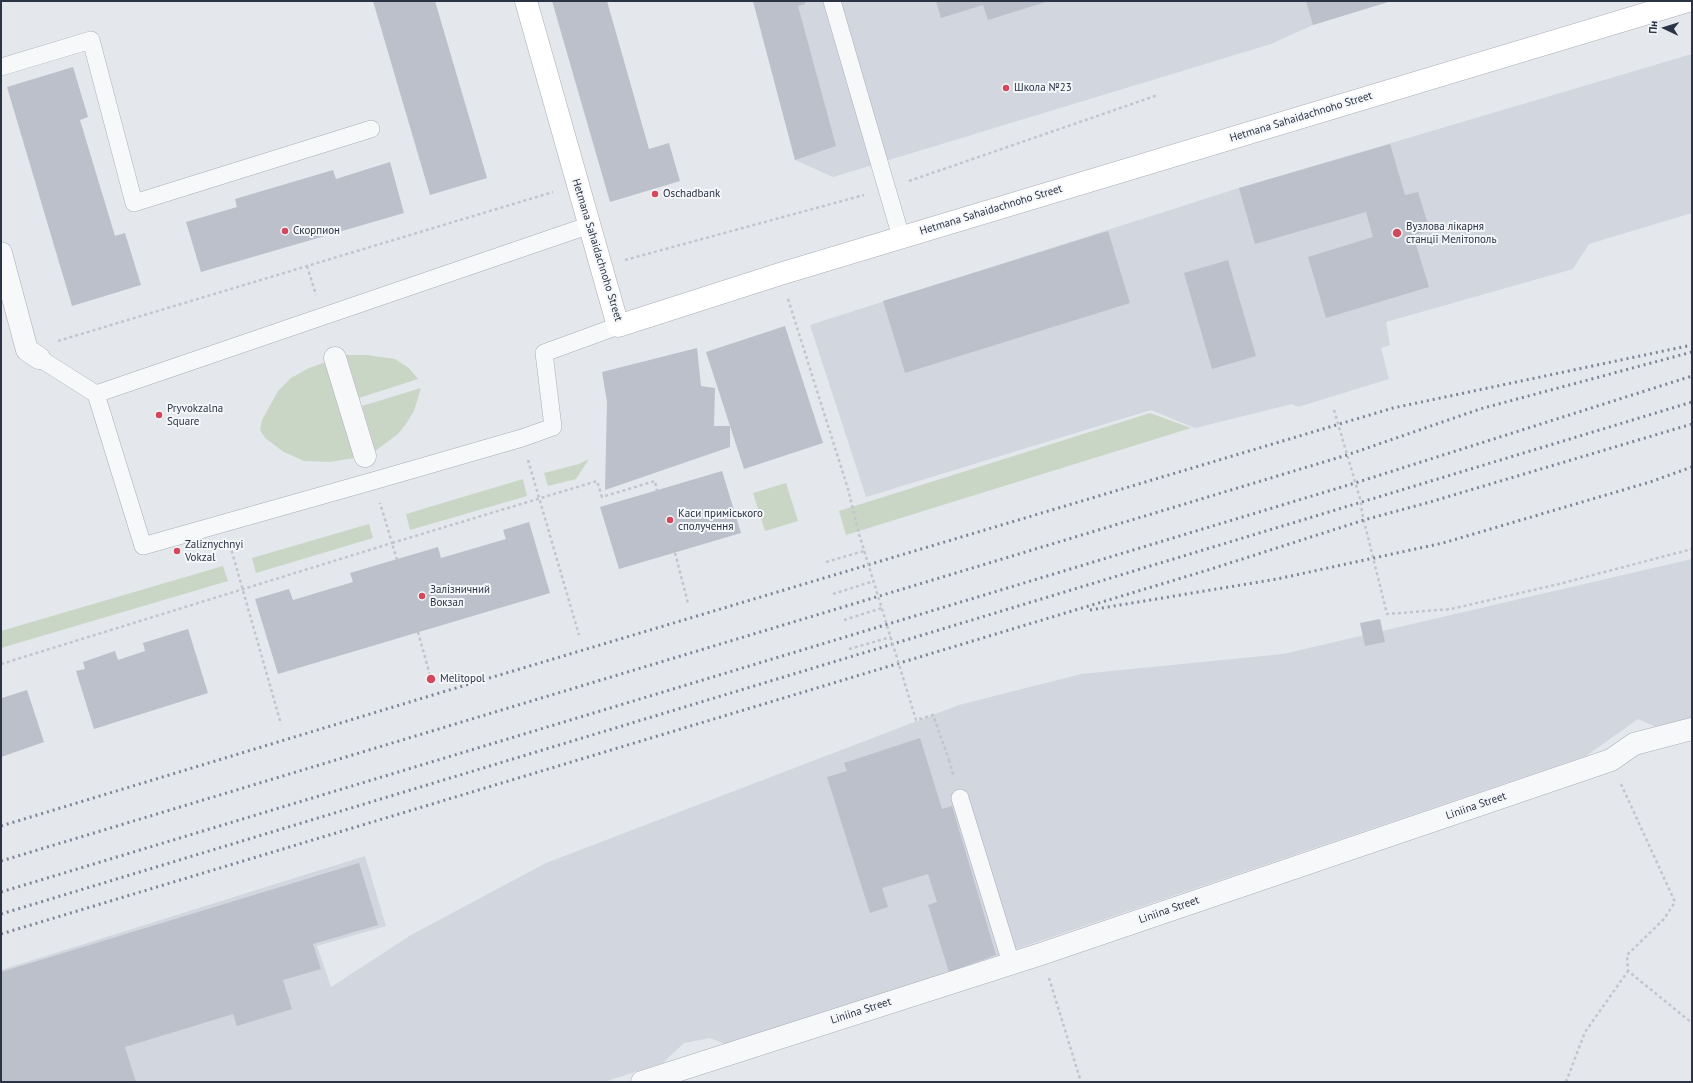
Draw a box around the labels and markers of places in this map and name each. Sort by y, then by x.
place label: Школа №23 [1014,81,1072,95]
marker: Школа №23 [1001,83,1011,93]
place label: Oschadbank [663,187,720,201]
marker: Oschadbank [650,189,660,199]
place label: Вузлова лікарня станції Мелітополь [1406,220,1497,246]
place label: Скорпион [293,224,340,238]
marker: Скорпион [280,226,290,236]
marker: Вузлова лікарня станції Мелітополь [1391,227,1403,239]
place label: Pryvokzalna Square [167,402,223,428]
marker: Pryvokzalna Square [154,410,164,420]
place label: Каси приміського сполучення [678,507,763,533]
marker: Каси приміського сполучення [665,515,675,525]
place label: Zaliznychnyi Vokzal [185,538,243,564]
marker: Zaliznychnyi Vokzal [172,546,182,556]
place label: Залізничний Вокзал [430,583,490,609]
marker: Залізничний Вокзал [417,591,427,601]
place label: Melitopol [440,672,485,686]
marker: Melitopol [425,673,437,685]

